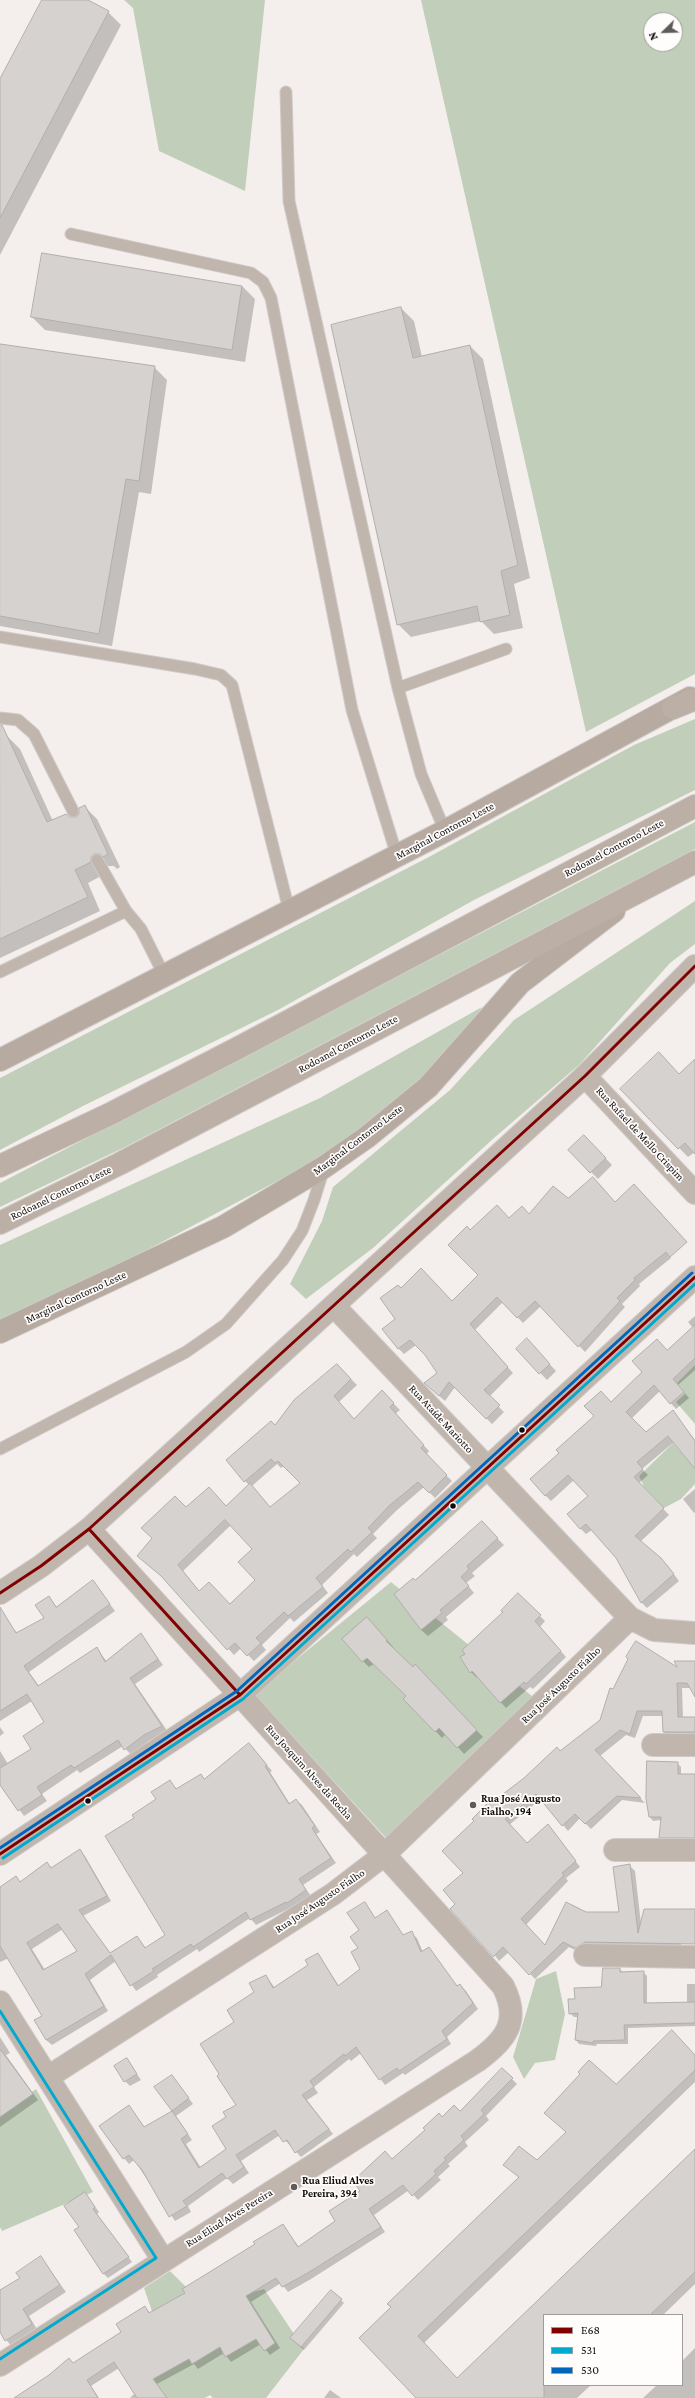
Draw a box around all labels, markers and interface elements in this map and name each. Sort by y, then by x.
north arrow [643,12,683,52]
text: N [646,31,660,42]
street label: Marginal Contorno Leste [394,800,496,862]
street label: Rodoanel Contorno Leste [562,816,666,880]
street label: Rodoanel Contorno Leste [296,1012,400,1076]
street label: Rua Rafael de Mello Crispim [593,1084,687,1184]
street label: Marginal Contorno Leste [310,1102,406,1178]
street label: Rodoanel Contorno Leste [8,1163,114,1223]
street label: Marginal Contorno Leste [24,1268,128,1326]
street label: Rua Ataíde Mariotto [406,1382,476,1456]
unlabelled marker [517,1425,527,1435]
unlabelled marker [448,1501,458,1511]
street label: Rua José Augusto Fialho [519,1644,603,1726]
street label: Rua Joaquim Alves da Rocha [263,1722,355,1822]
place label: Rua José Augusto Fialho, 194 [481,1792,561,1818]
unlabelled marker [83,1796,93,1806]
marker: Rua José Augusto Fialho, 194 [468,1800,478,1810]
street label: Rua José Augusto Fialho [273,1866,367,1936]
place label: Rua Eliud Alves Pereira, 394 [302,2174,374,2200]
marker: Rua Eliud Alves Pereira, 394 [289,2182,299,2192]
street label: Rua Eliud Alves Pereira [183,2186,275,2250]
legend [543,2314,683,2386]
text: E68 [581,2323,600,2337]
text: 531 [581,2343,596,2357]
text: 530 [581,2363,599,2377]

